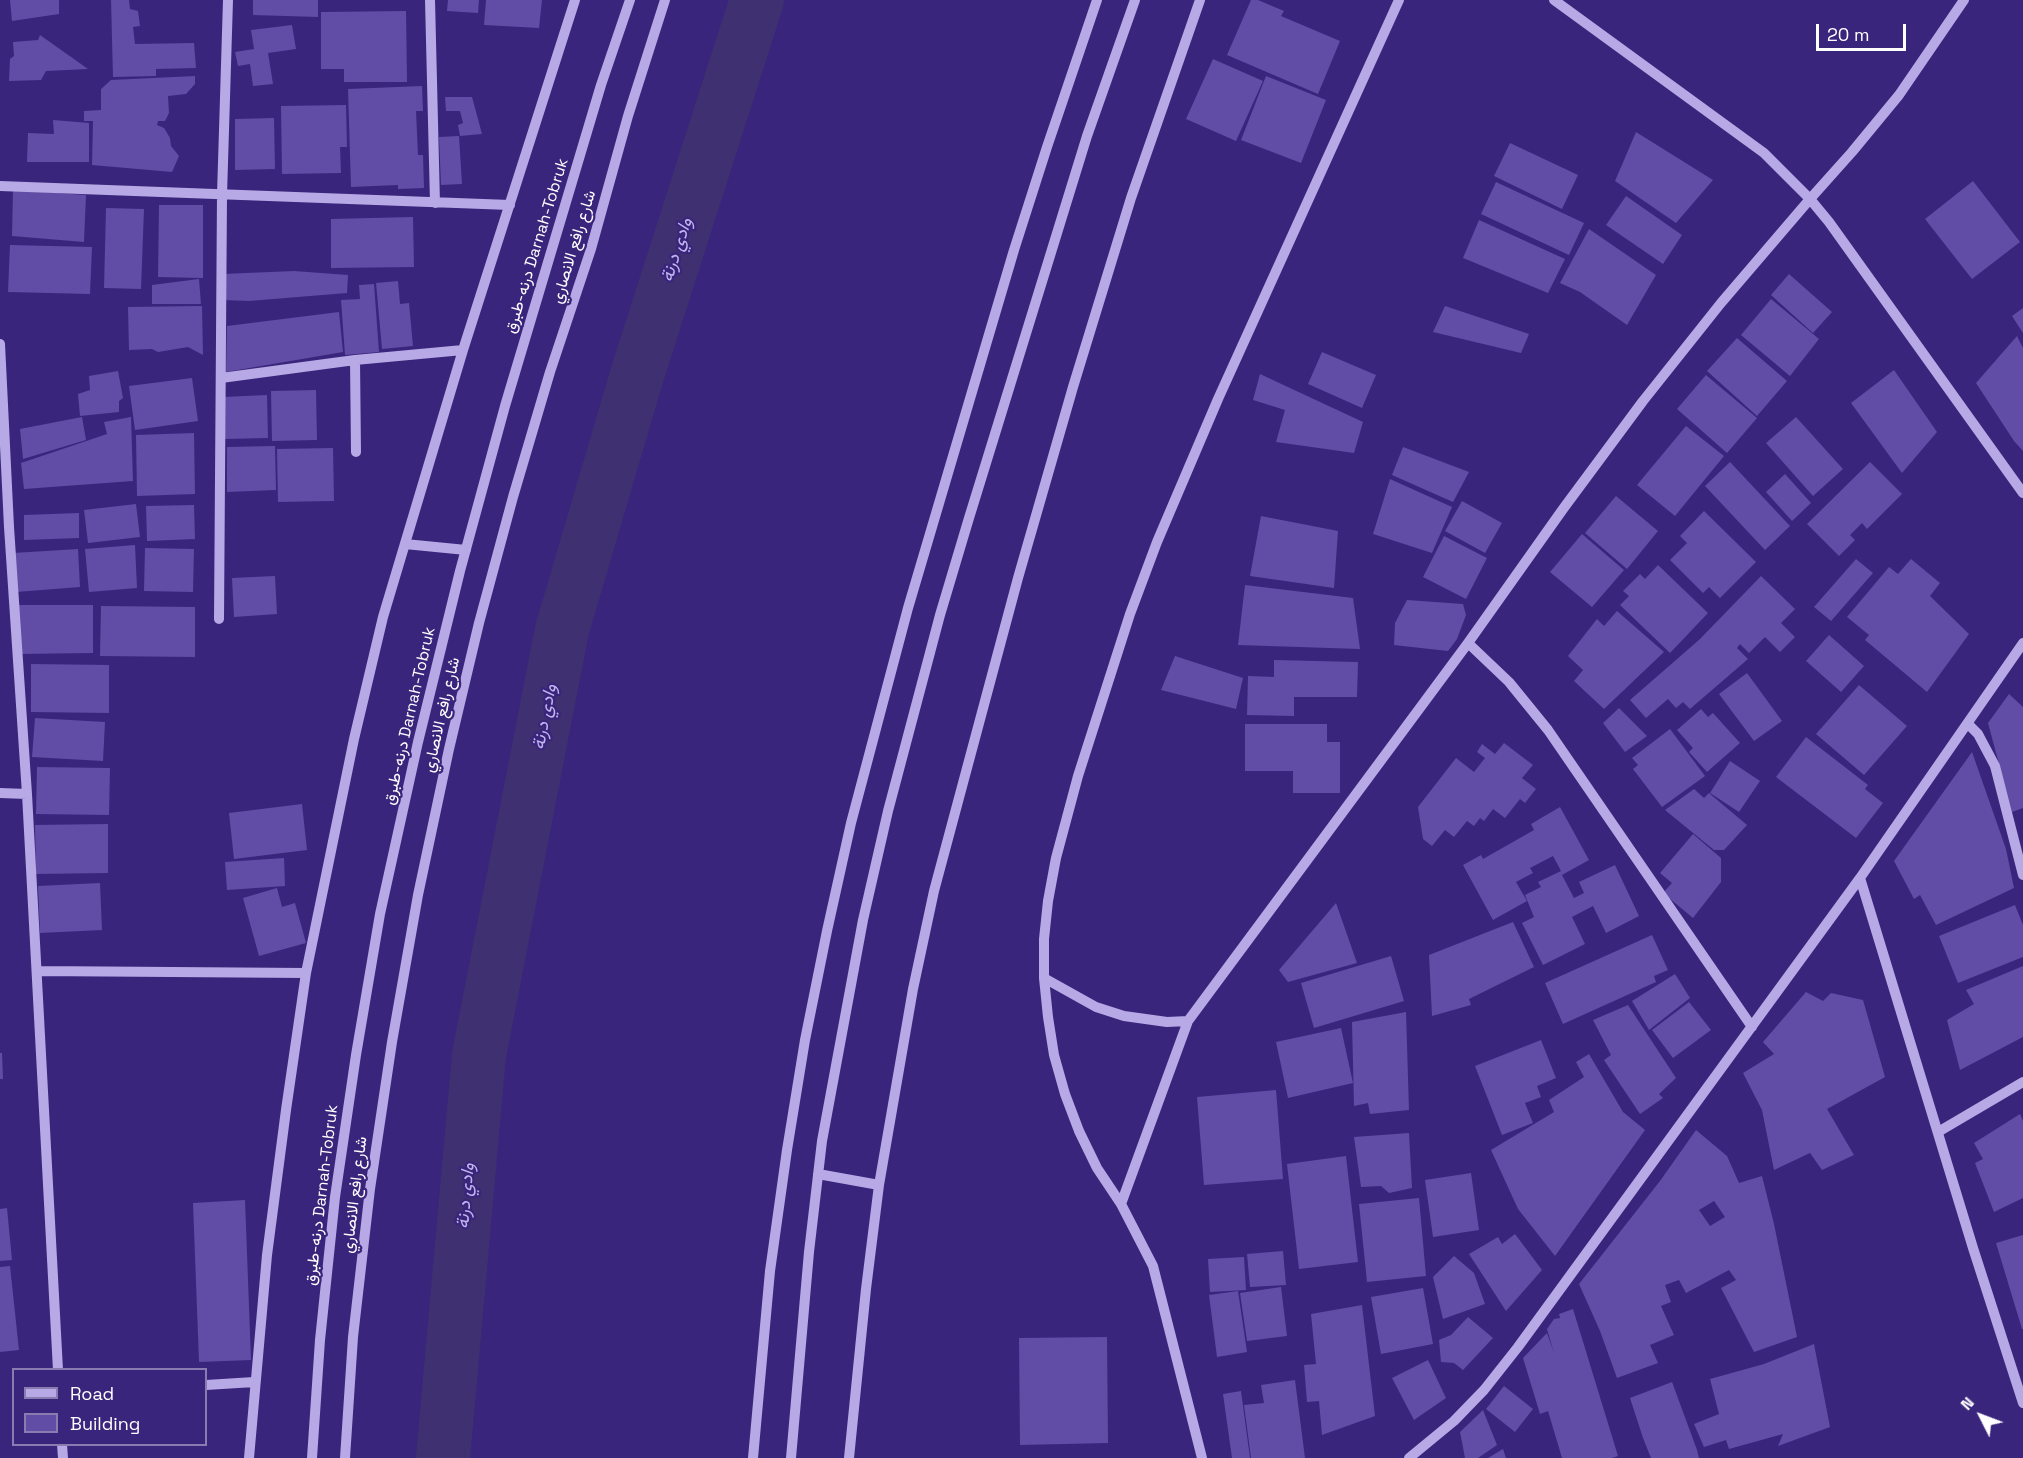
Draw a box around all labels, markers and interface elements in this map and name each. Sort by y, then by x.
scale bar [1819,12,1909,50]
text: 20 m [1827,23,1870,46]
street label: درنه-طبرق Darnah-Tobruk [501,156,573,336]
street label: شارع رافع الانصاري [548,188,600,306]
water label: وادي درنة [657,215,697,285]
street label: درنه-طبرق Darnah-Tobruk [380,625,440,807]
street label: شارع رافع الانصاري [419,656,465,774]
water label: وادي درنة [528,682,562,752]
street label: درنه-طبرق Darnah-Tobruk [301,1103,343,1287]
street label: شارع رافع الانصاري [338,1136,372,1254]
water label: وادي درنة [452,1162,480,1230]
legend [12,1368,207,1446]
text: Road [70,1382,114,1405]
north arrow [1951,1386,2011,1446]
text: N [1956,1393,1979,1415]
text: Building [70,1412,140,1435]

